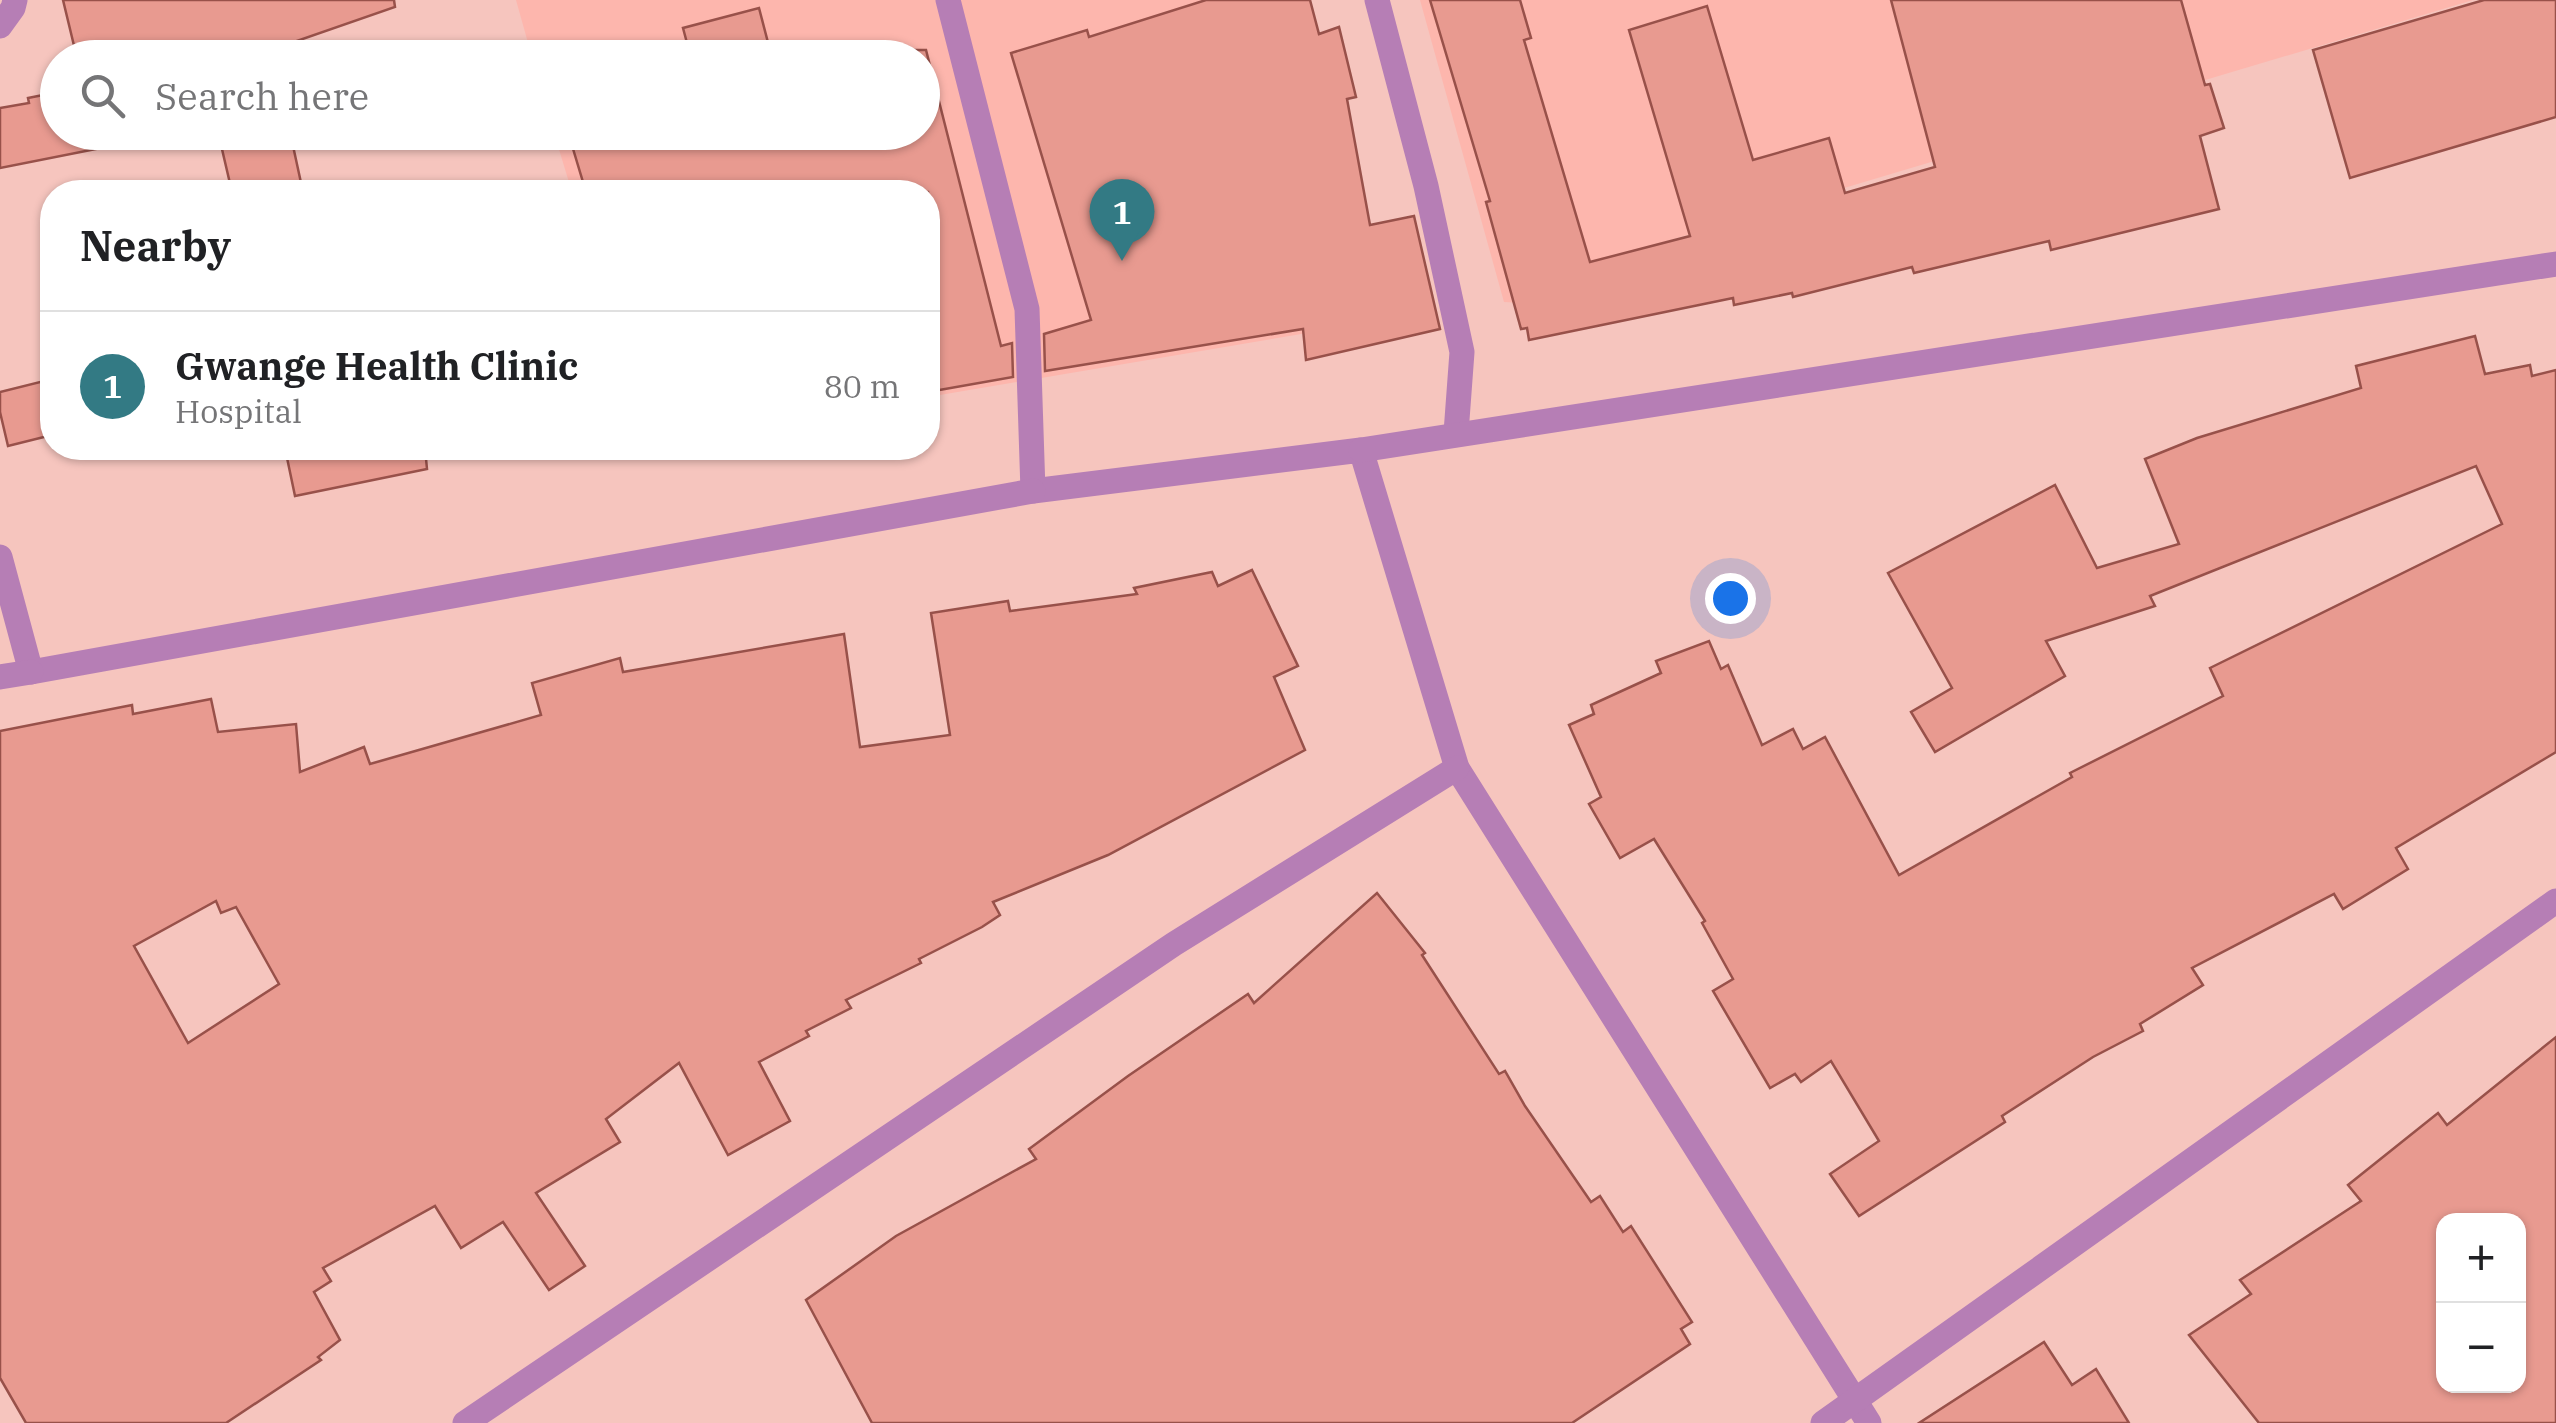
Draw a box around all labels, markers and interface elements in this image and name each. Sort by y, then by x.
search box [40,40,940,150]
icon: search [75,68,130,123]
text: Search here [155,71,369,120]
pin: 1 [1090,178,1154,261]
text: Nearby [80,218,231,273]
text: Gwange Health Clinic [175,341,578,390]
text: 1 [103,365,122,407]
text: 80 m [824,365,900,407]
text: Hospital [175,390,302,432]
your location [1705,573,1756,624]
map controls [2436,1213,2526,1393]
button: + [2436,1213,2526,1303]
button: − [2436,1303,2526,1393]

